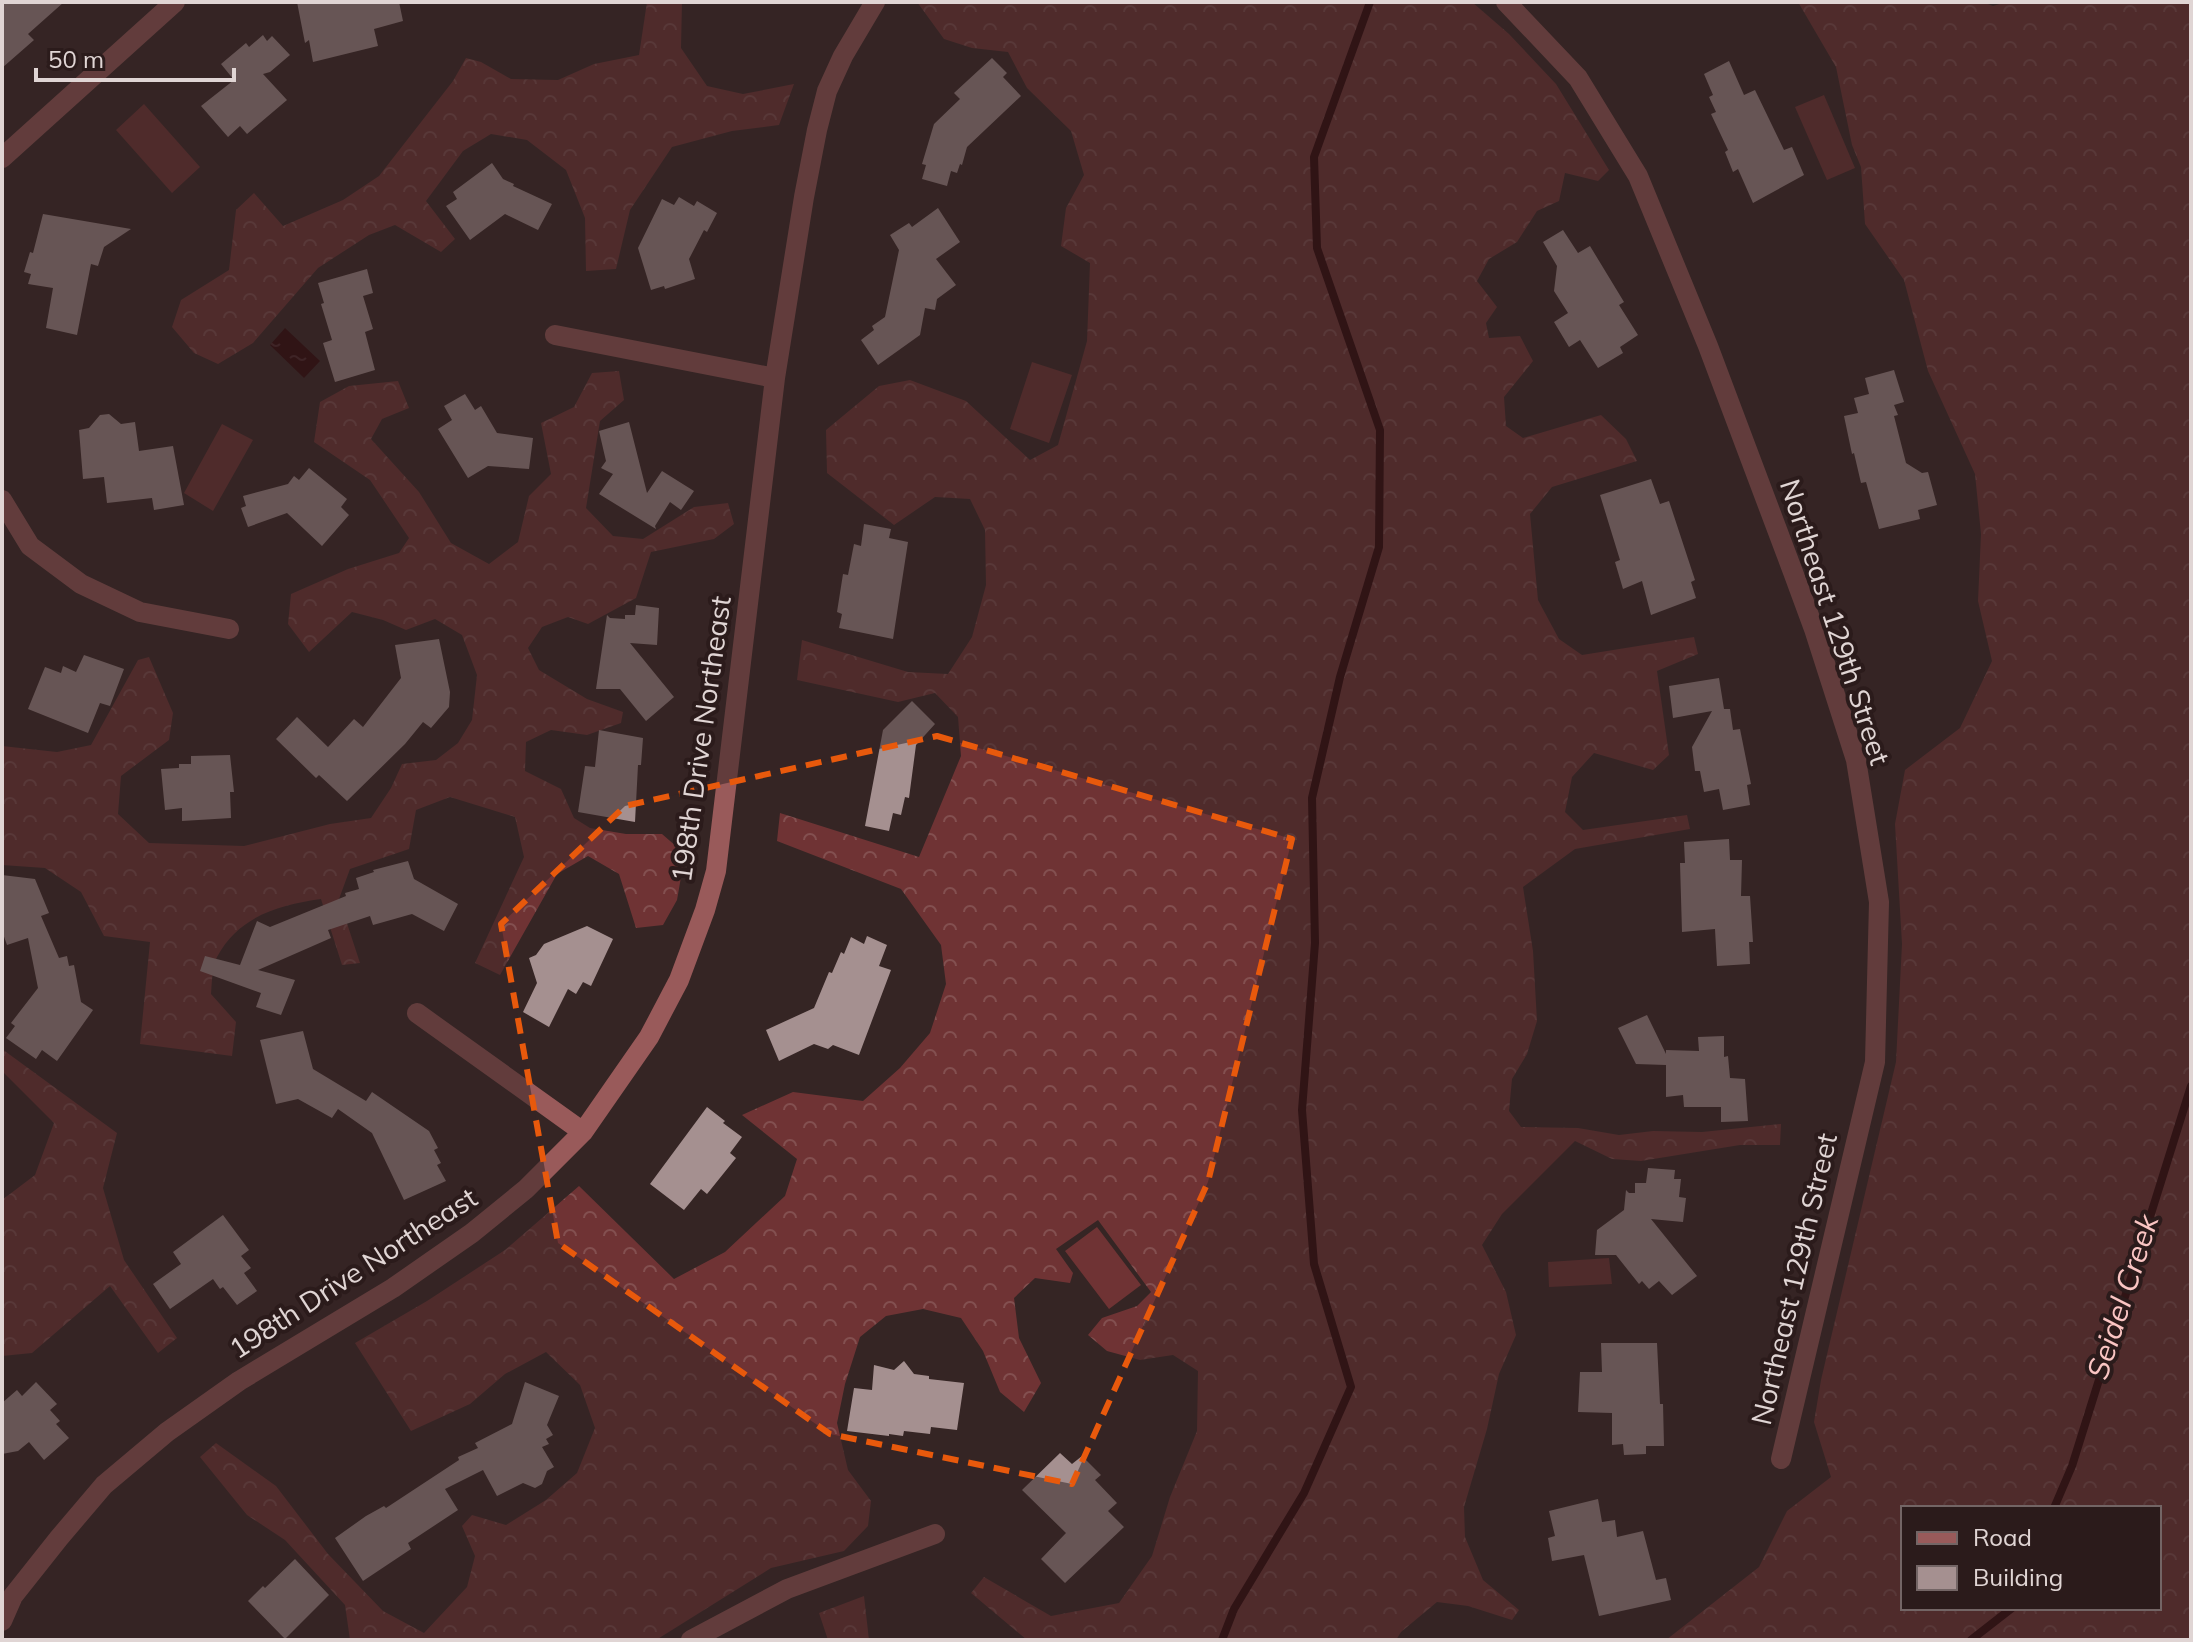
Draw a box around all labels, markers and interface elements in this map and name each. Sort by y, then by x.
scale bar [36,32,234,82]
text: 50 m [48,44,104,74]
street label: Northeast 129th Street [1773,475,1898,769]
street label: 198th Drive Northeast [663,593,738,884]
street label: Northeast 129th Street [1743,1129,1844,1428]
street label: 198th Drive Northeast [222,1179,483,1366]
water label: Seidel Creek [2078,1208,2167,1384]
legend [1901,1506,2161,1610]
text: Road [1973,1522,2032,1552]
text: Building [1973,1562,2063,1592]

